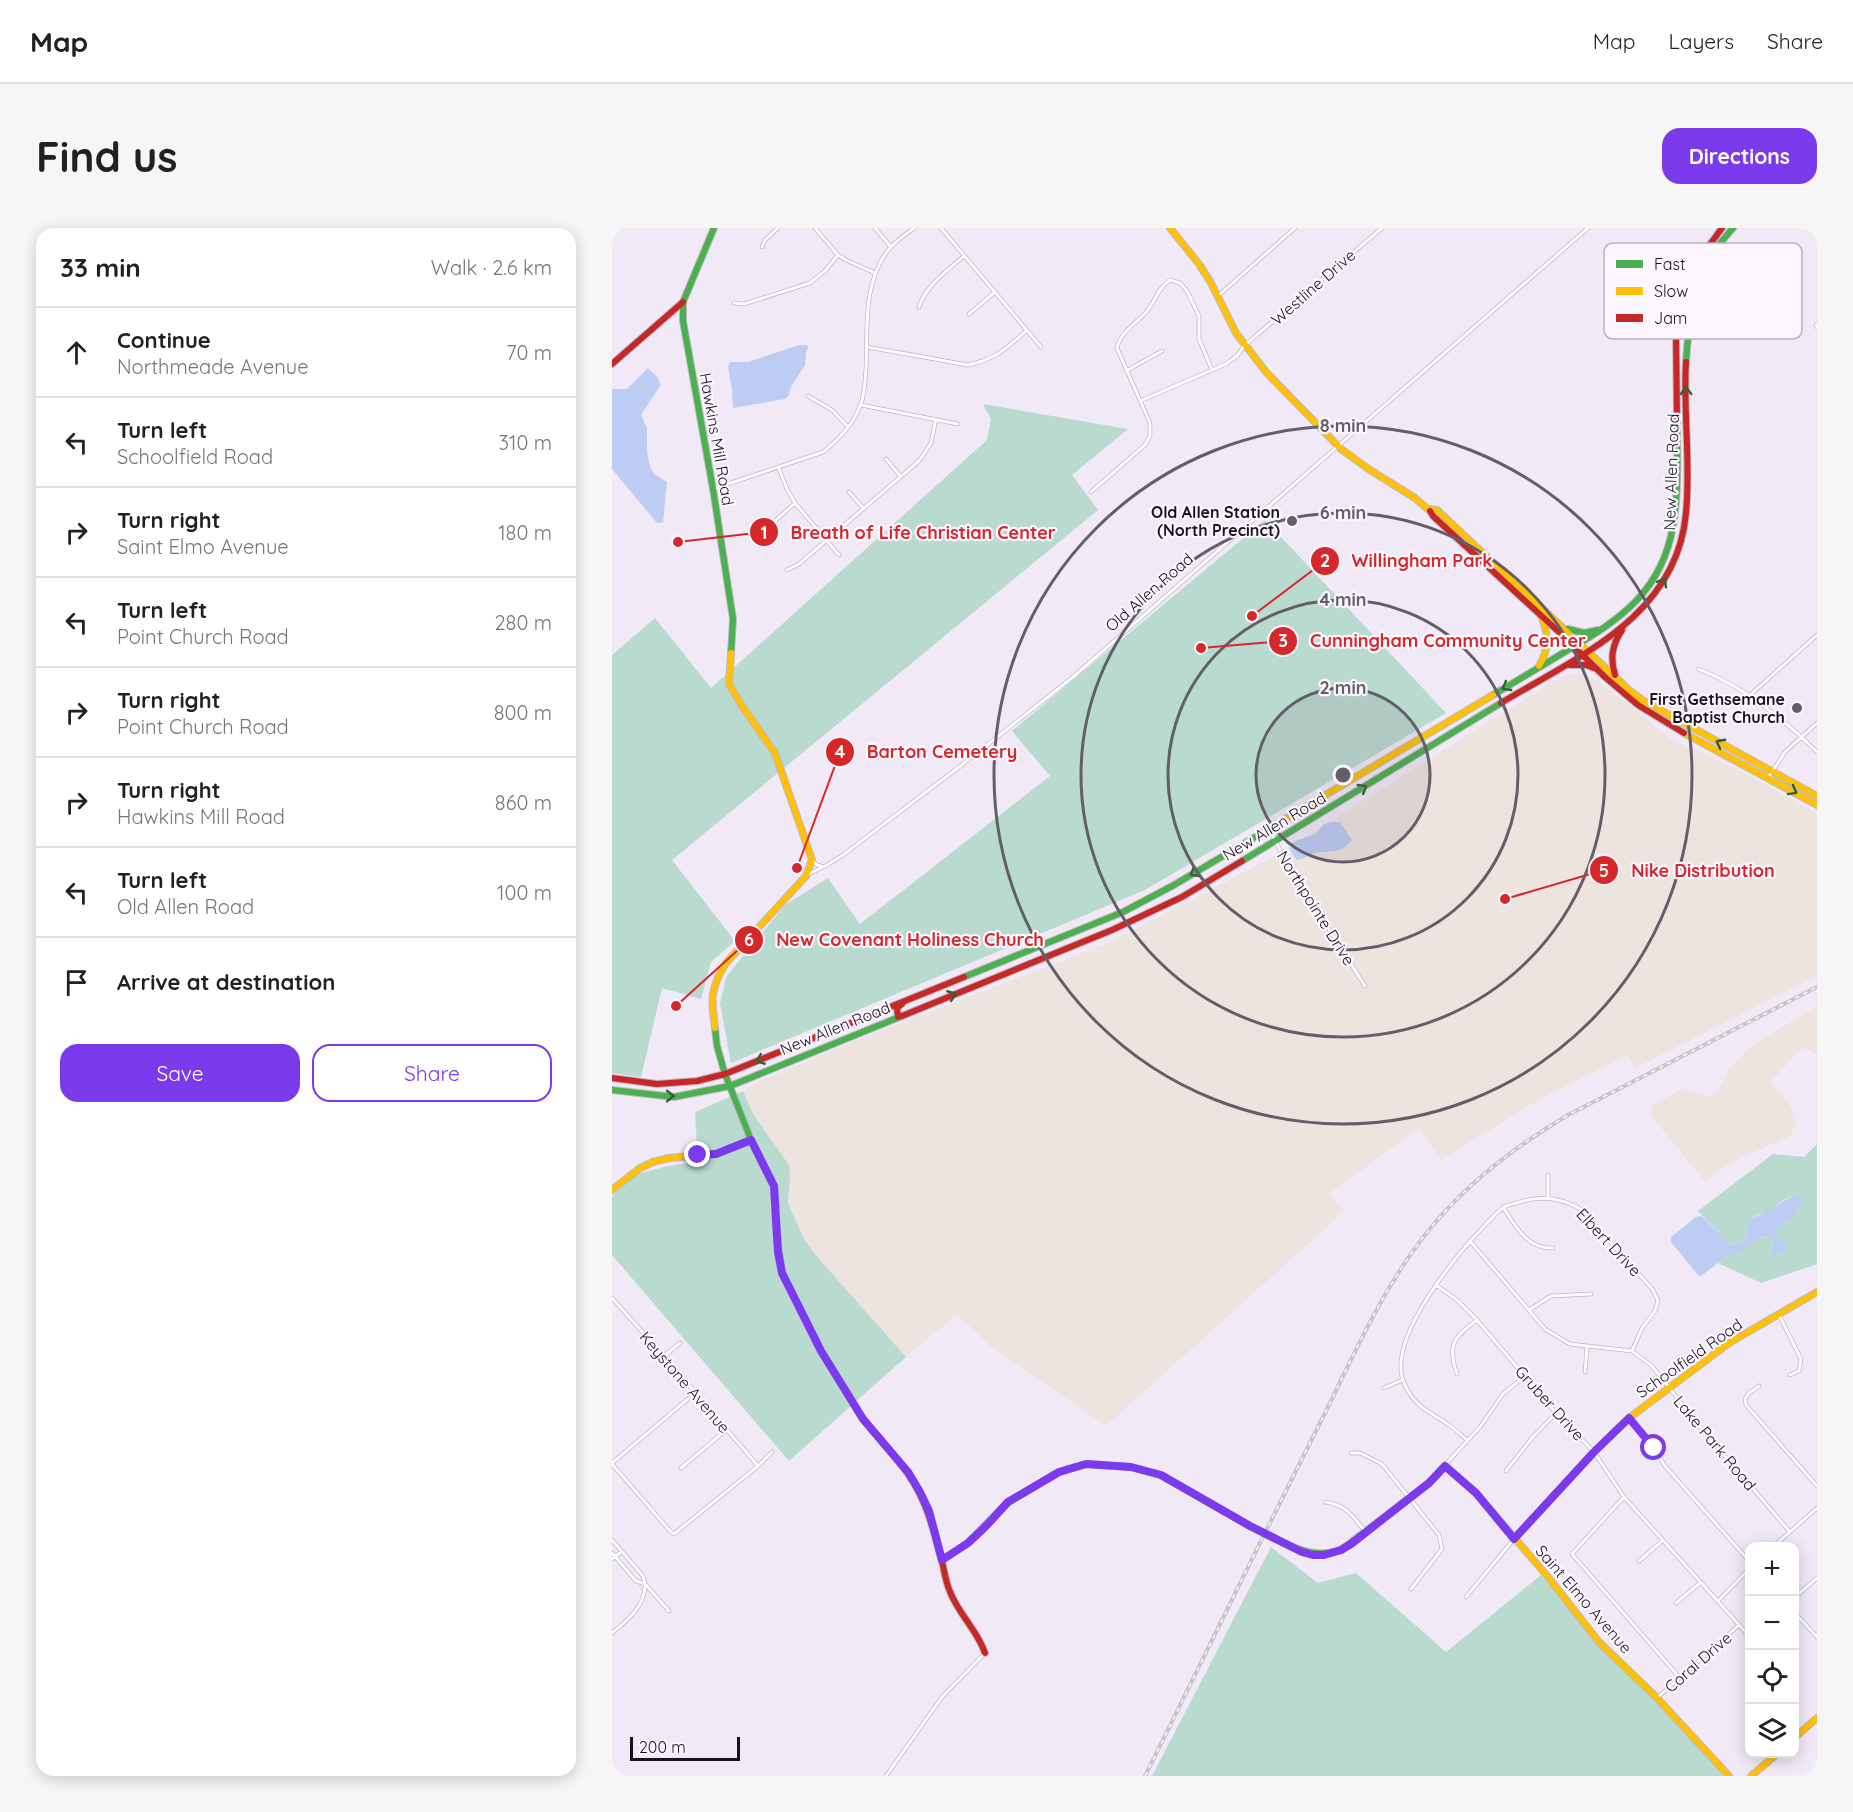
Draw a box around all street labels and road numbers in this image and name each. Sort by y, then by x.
street label: Westline Drive [1267,245,1359,329]
street label: Hawkins Mill Road [695,371,739,507]
street label: New Allen Road [1659,413,1683,531]
street label: Old Allen Road [1101,548,1197,636]
street label: New Allen Road [1219,787,1329,865]
street label: Northpointe Drive [1273,847,1359,969]
street label: New Allen Road [777,997,893,1059]
street label: Elbert Drive [1572,1204,1646,1280]
street label: Schoolfield Road [1632,1314,1746,1402]
street label: Keystone Avenue [635,1327,735,1437]
street label: Gruber Drive [1511,1361,1589,1445]
street label: Lake Park Road [1669,1391,1761,1495]
street label: Saint Elmo Avenue [1531,1541,1637,1657]
street label: Coral Drive [1660,1627,1736,1697]

